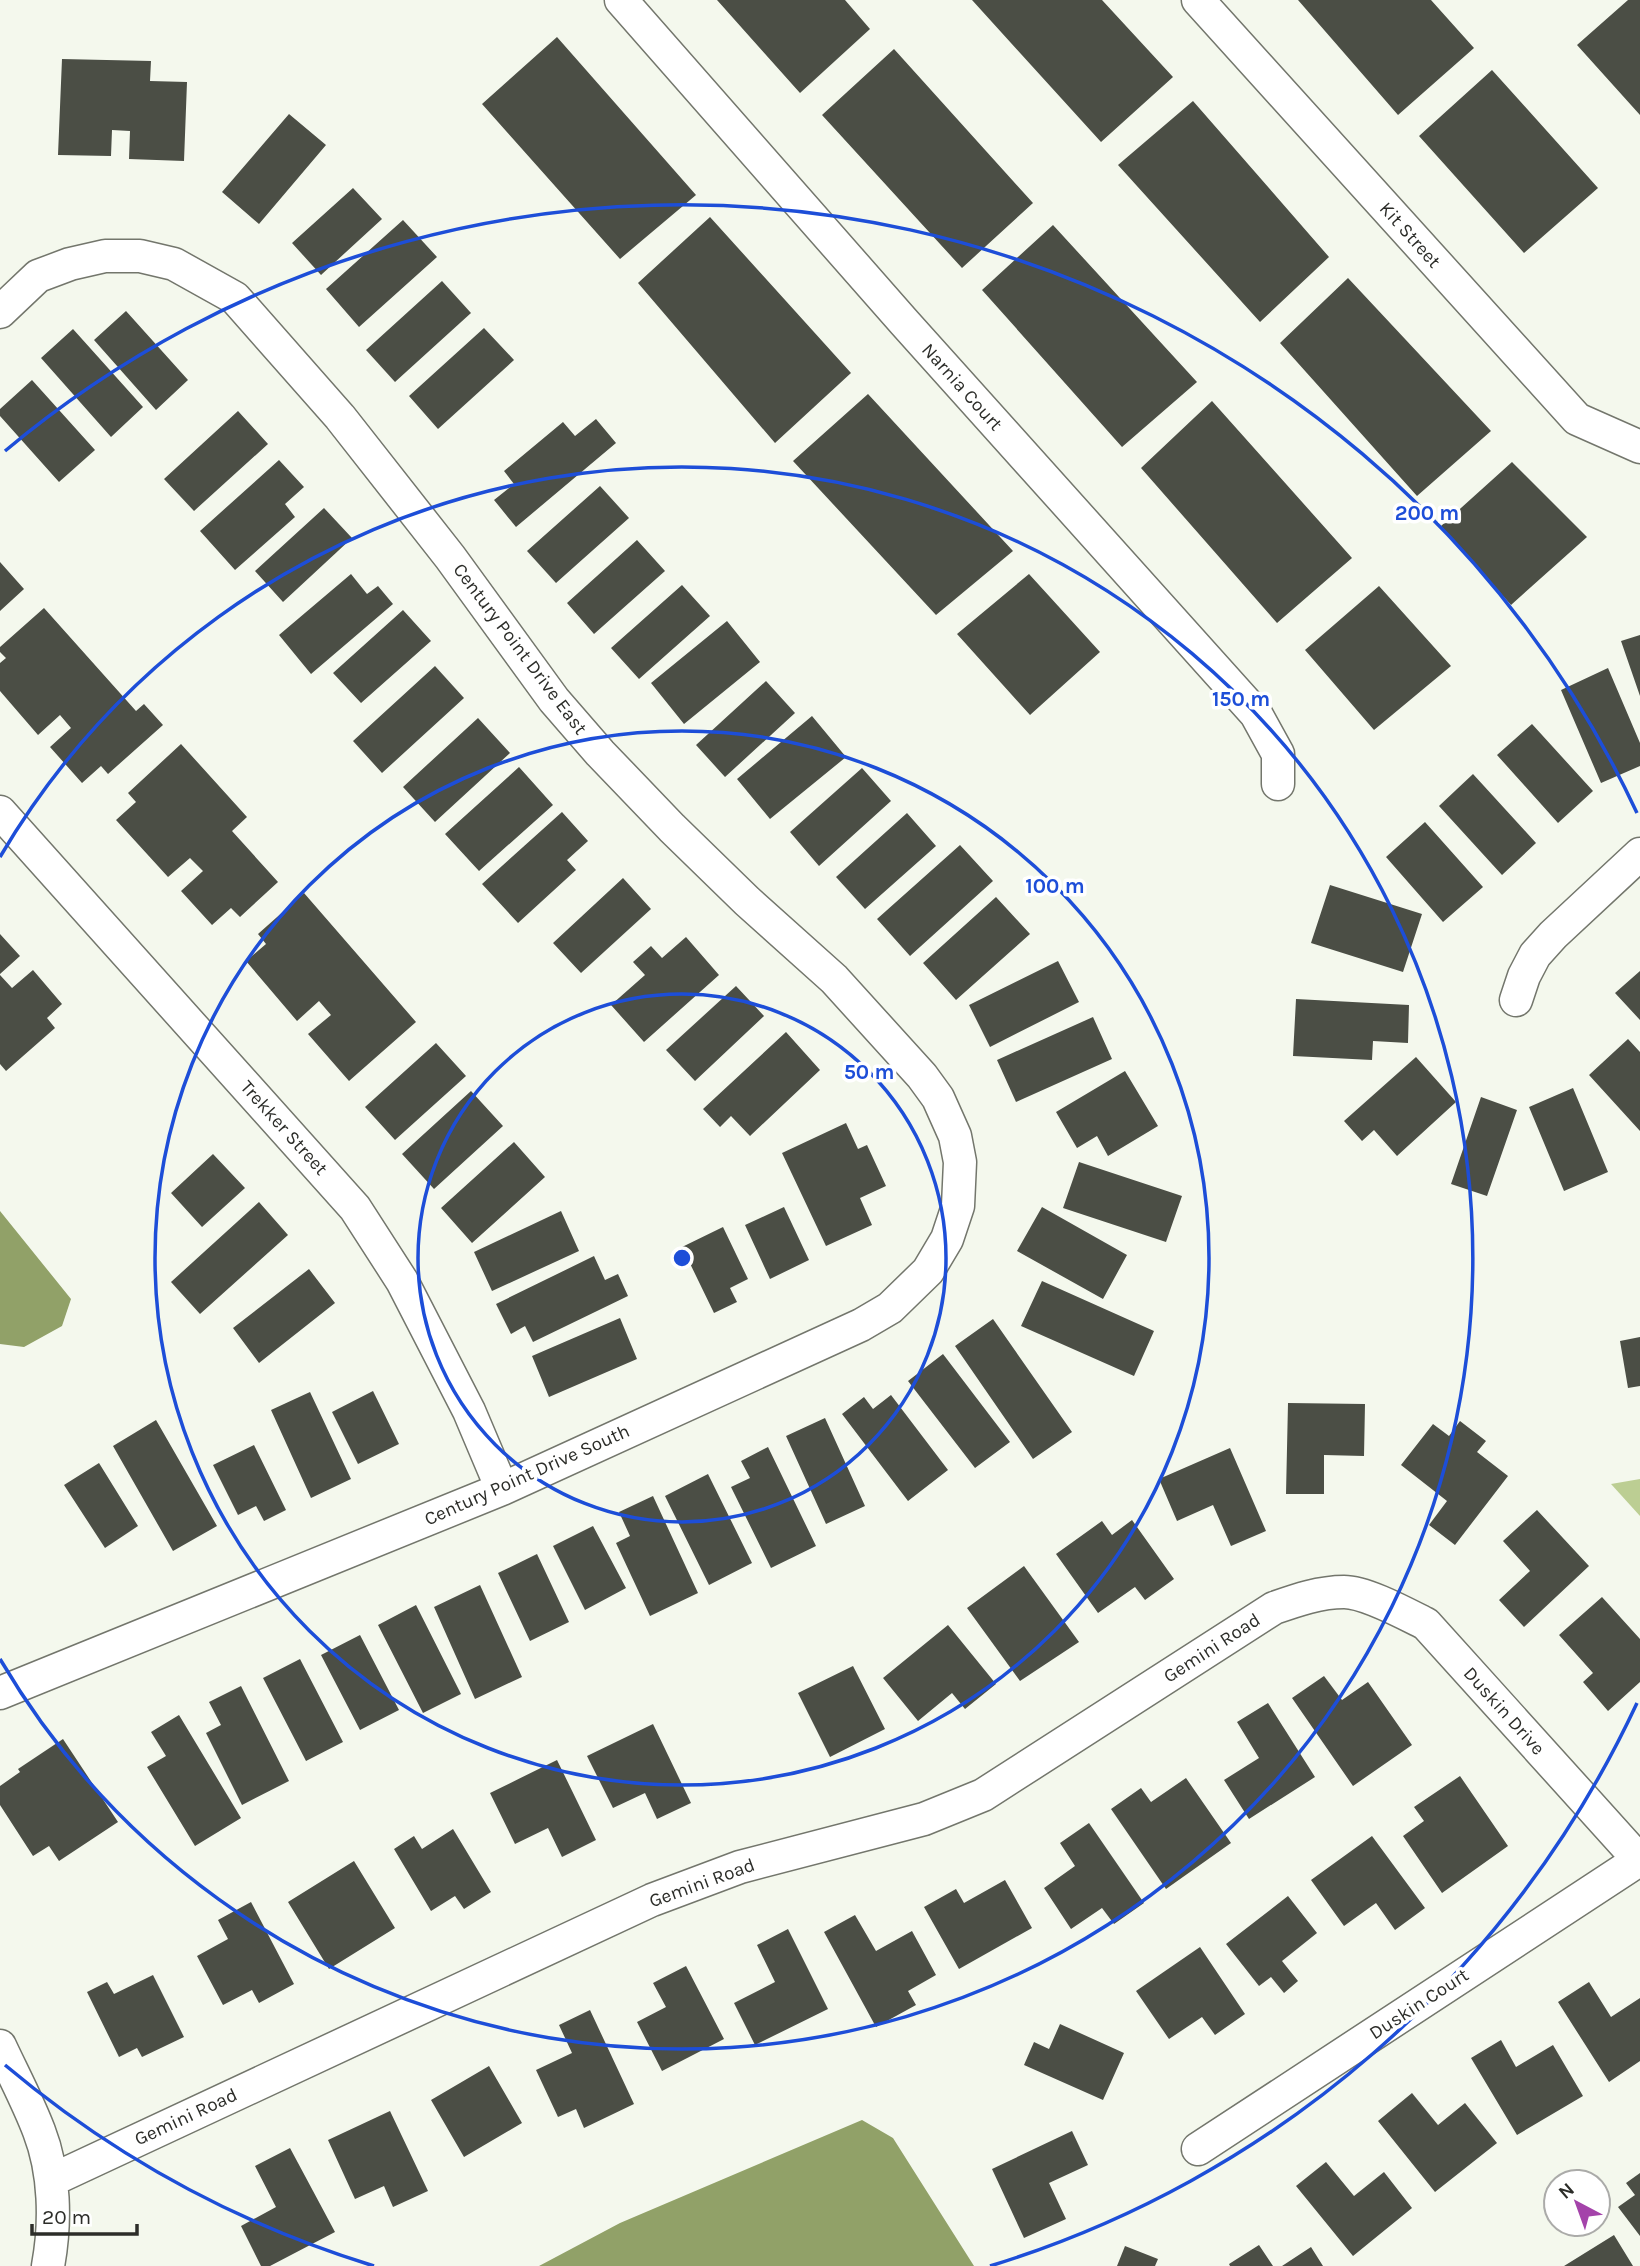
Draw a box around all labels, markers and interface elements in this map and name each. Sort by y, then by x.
street label: Kit Street [1375,198,1445,272]
street label: Narnia Court [917,339,1007,435]
text: 200 m [1395,501,1459,525]
street label: Century Point Drive East [448,559,592,739]
text: 150 m [1212,687,1270,711]
text: 100 m [1025,874,1085,898]
text: 50 m [844,1060,894,1084]
street label: Trekker Street [236,1076,332,1180]
centre of rings [670,1246,694,1270]
street label: Century Point Drive South [421,1420,633,1530]
street label: Gemini Road [1160,1609,1264,1687]
street label: Duskin Drive [1459,1662,1549,1760]
street label: Gemini Road [646,1854,758,1912]
street label: Duskin Court [1365,1964,1473,2044]
street label: Gemini Road [131,2084,241,2150]
north arrow [1542,2168,1612,2238]
text: N [1554,2178,1579,2204]
scale bar [32,2192,136,2236]
text: 20 m [42,2205,91,2229]

